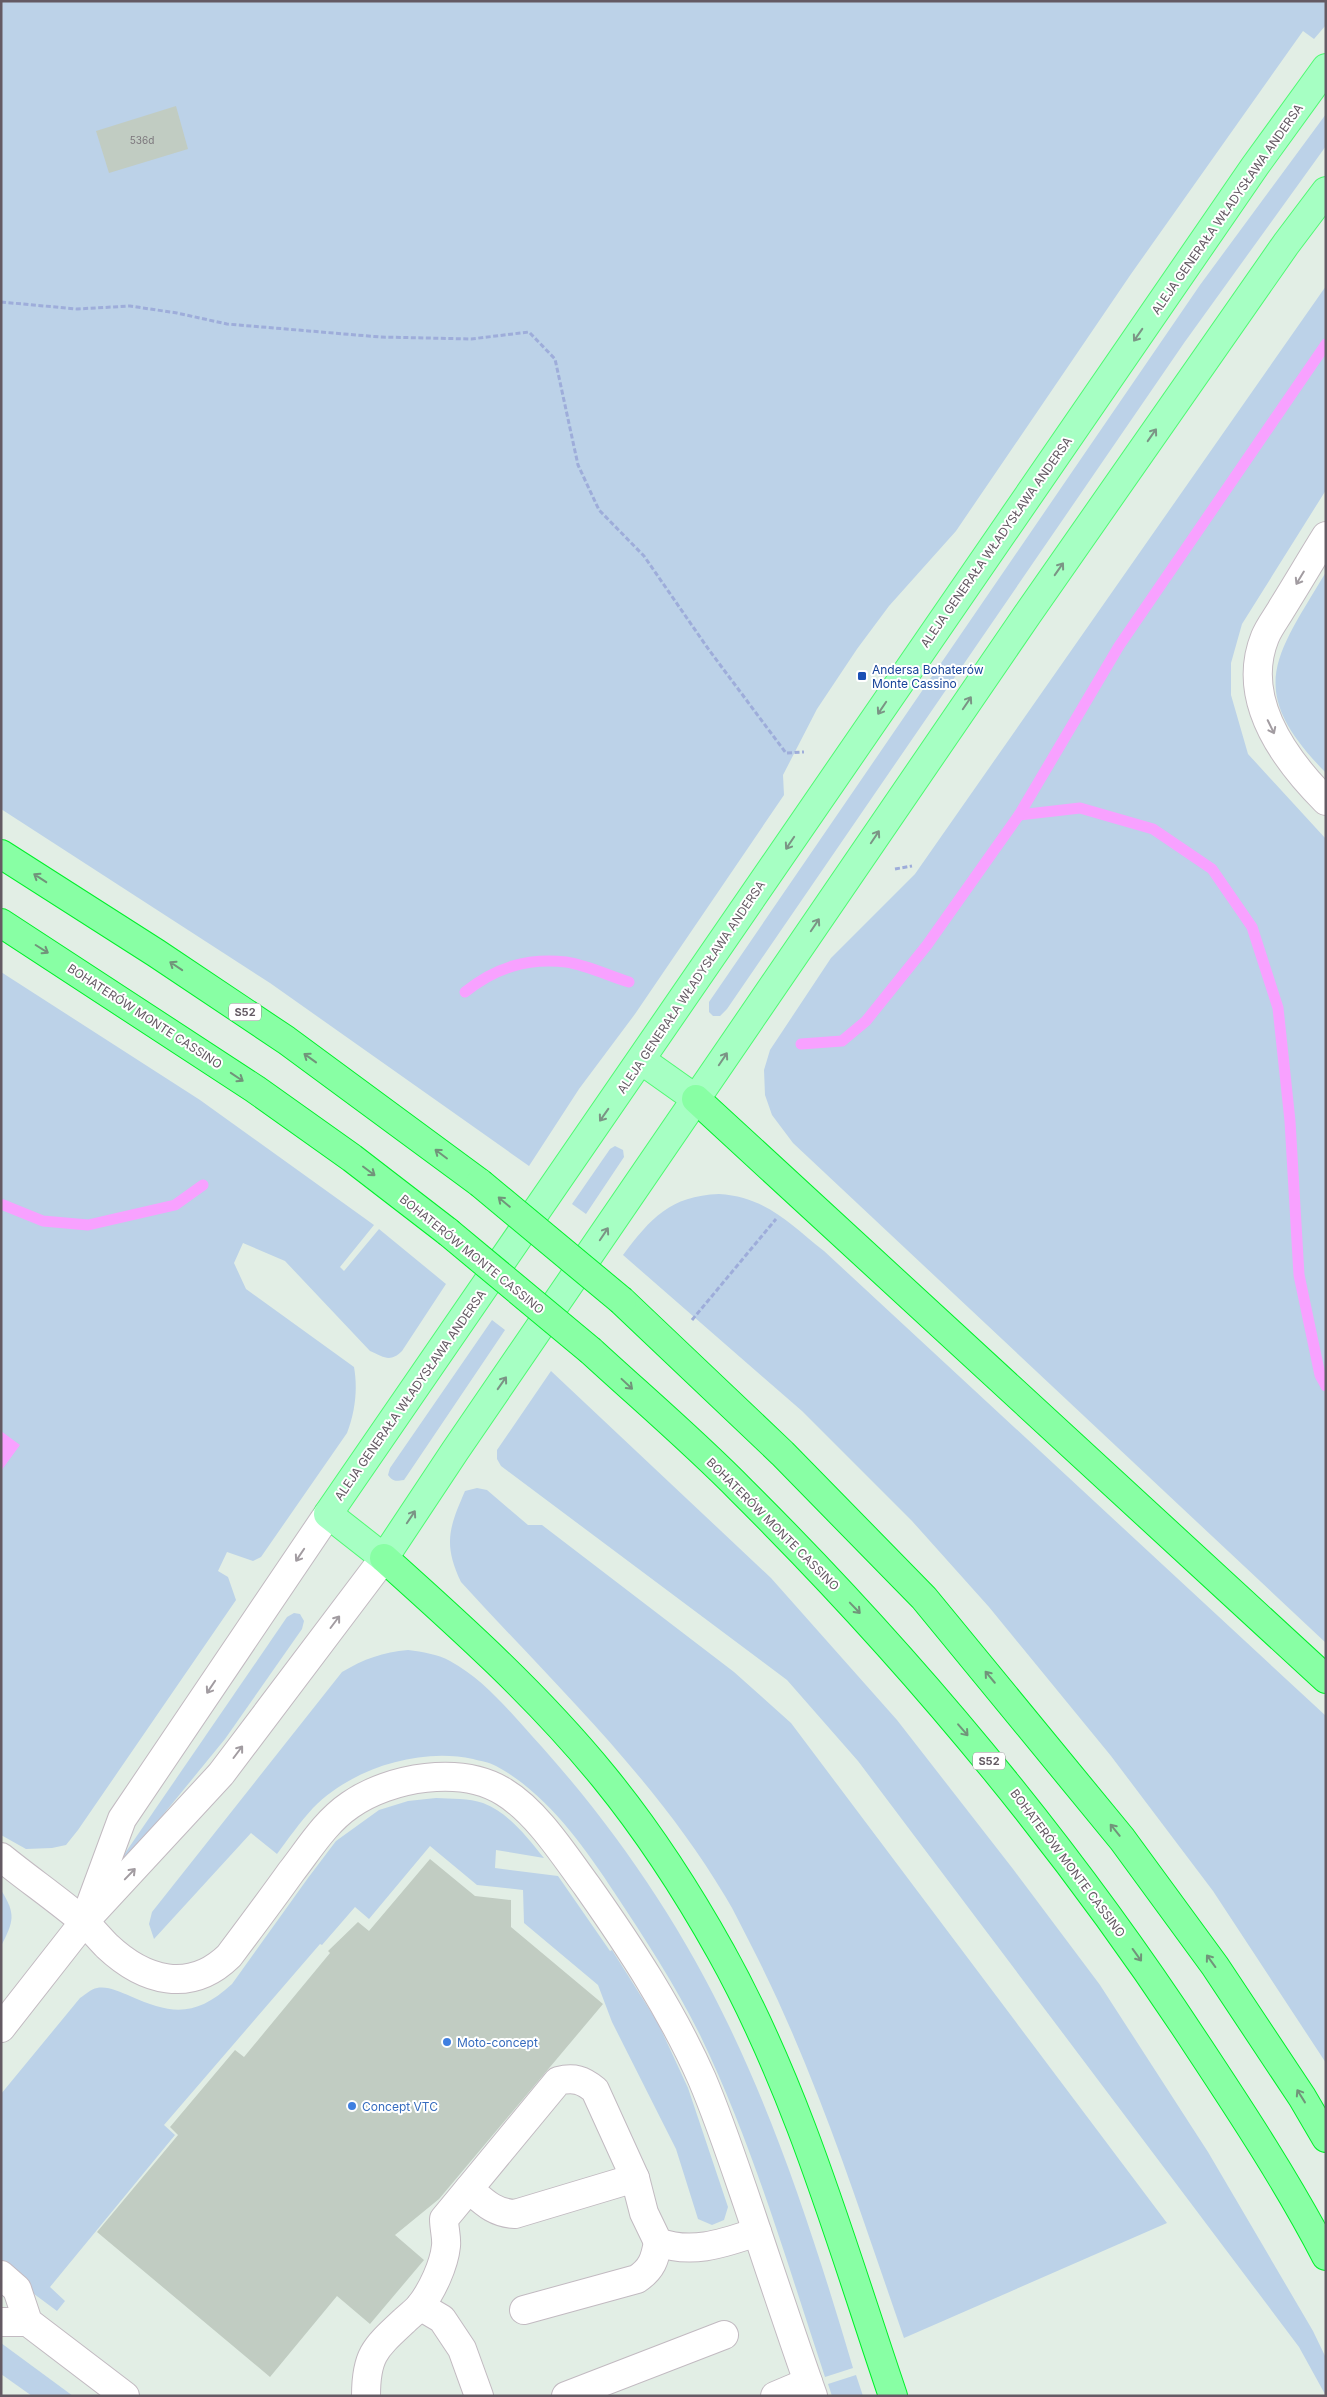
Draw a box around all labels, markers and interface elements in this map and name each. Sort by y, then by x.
street label: ALEJA GENERAŁA WŁADYSŁAWA ANDERSA [1148,101,1306,317]
house number: 536d [130,134,154,146]
one-way arrow [1133,328,1143,342]
one-way arrow [1147,429,1157,443]
street label: ALEJA GENERAŁA WŁADYSŁAWA ANDERSA [917,434,1075,650]
one-way arrow [1054,562,1064,576]
one-way arrow [1295,570,1305,584]
place label: Andersa Bohaterów Monte Cassino [872,662,984,691]
marker: Andersa Bohaterów Monte Cassino [856,670,868,682]
one-way arrow [962,696,972,710]
one-way arrow [877,701,887,715]
one-way arrow [1267,719,1276,734]
one-way arrow [870,830,880,844]
one-way arrow [785,835,795,849]
one-way arrow [33,873,47,883]
street label: ALEJA GENERAŁA WŁADYSŁAWA ANDERSA [614,878,768,1096]
one-way arrow [810,918,820,932]
one-way arrow [35,945,49,955]
street label: BOHATERÓW MONTE CASSINO [65,960,225,1072]
one-way arrow [170,961,184,971]
road number: S52 [229,1004,261,1020]
one-way arrow [304,1053,318,1063]
one-way arrow [718,1053,728,1067]
one-way arrow [230,1071,244,1082]
one-way arrow [599,1108,609,1122]
one-way arrow [434,1149,448,1159]
one-way arrow [362,1166,375,1177]
street label: BOHATERÓW MONTE CASSINO [397,1191,547,1317]
one-way arrow [497,1197,510,1208]
one-way arrow [599,1227,609,1241]
street label: ALEJA GENERAŁA WŁADYSŁAWA ANDERSA [331,1287,489,1503]
one-way arrow [497,1376,507,1390]
one-way arrow [621,1378,633,1390]
street label: BOHATERÓW MONTE CASSINO [704,1455,842,1593]
one-way arrow [406,1510,416,1524]
one-way arrow [295,1547,305,1561]
one-way arrow [849,1602,861,1615]
one-way arrow [330,1616,341,1629]
one-way arrow [984,1670,996,1683]
one-way arrow [206,1679,216,1693]
one-way arrow [957,1723,969,1736]
one-way arrow [232,1746,243,1759]
road number: S52 [973,1752,1005,1770]
street label: BOHATERÓW MONTE CASSINO [1007,1786,1129,1940]
one-way arrow [1109,1824,1120,1837]
one-way arrow [124,1868,136,1880]
one-way arrow [1132,1948,1142,1962]
one-way arrow [1206,1954,1216,1968]
place label: Moto-concept [457,2035,538,2050]
marker: Moto-concept [441,2036,453,2048]
one-way arrow [1296,2089,1306,2103]
place label: Concept VTC [362,2099,438,2114]
marker: Concept VTC [346,2100,358,2112]

